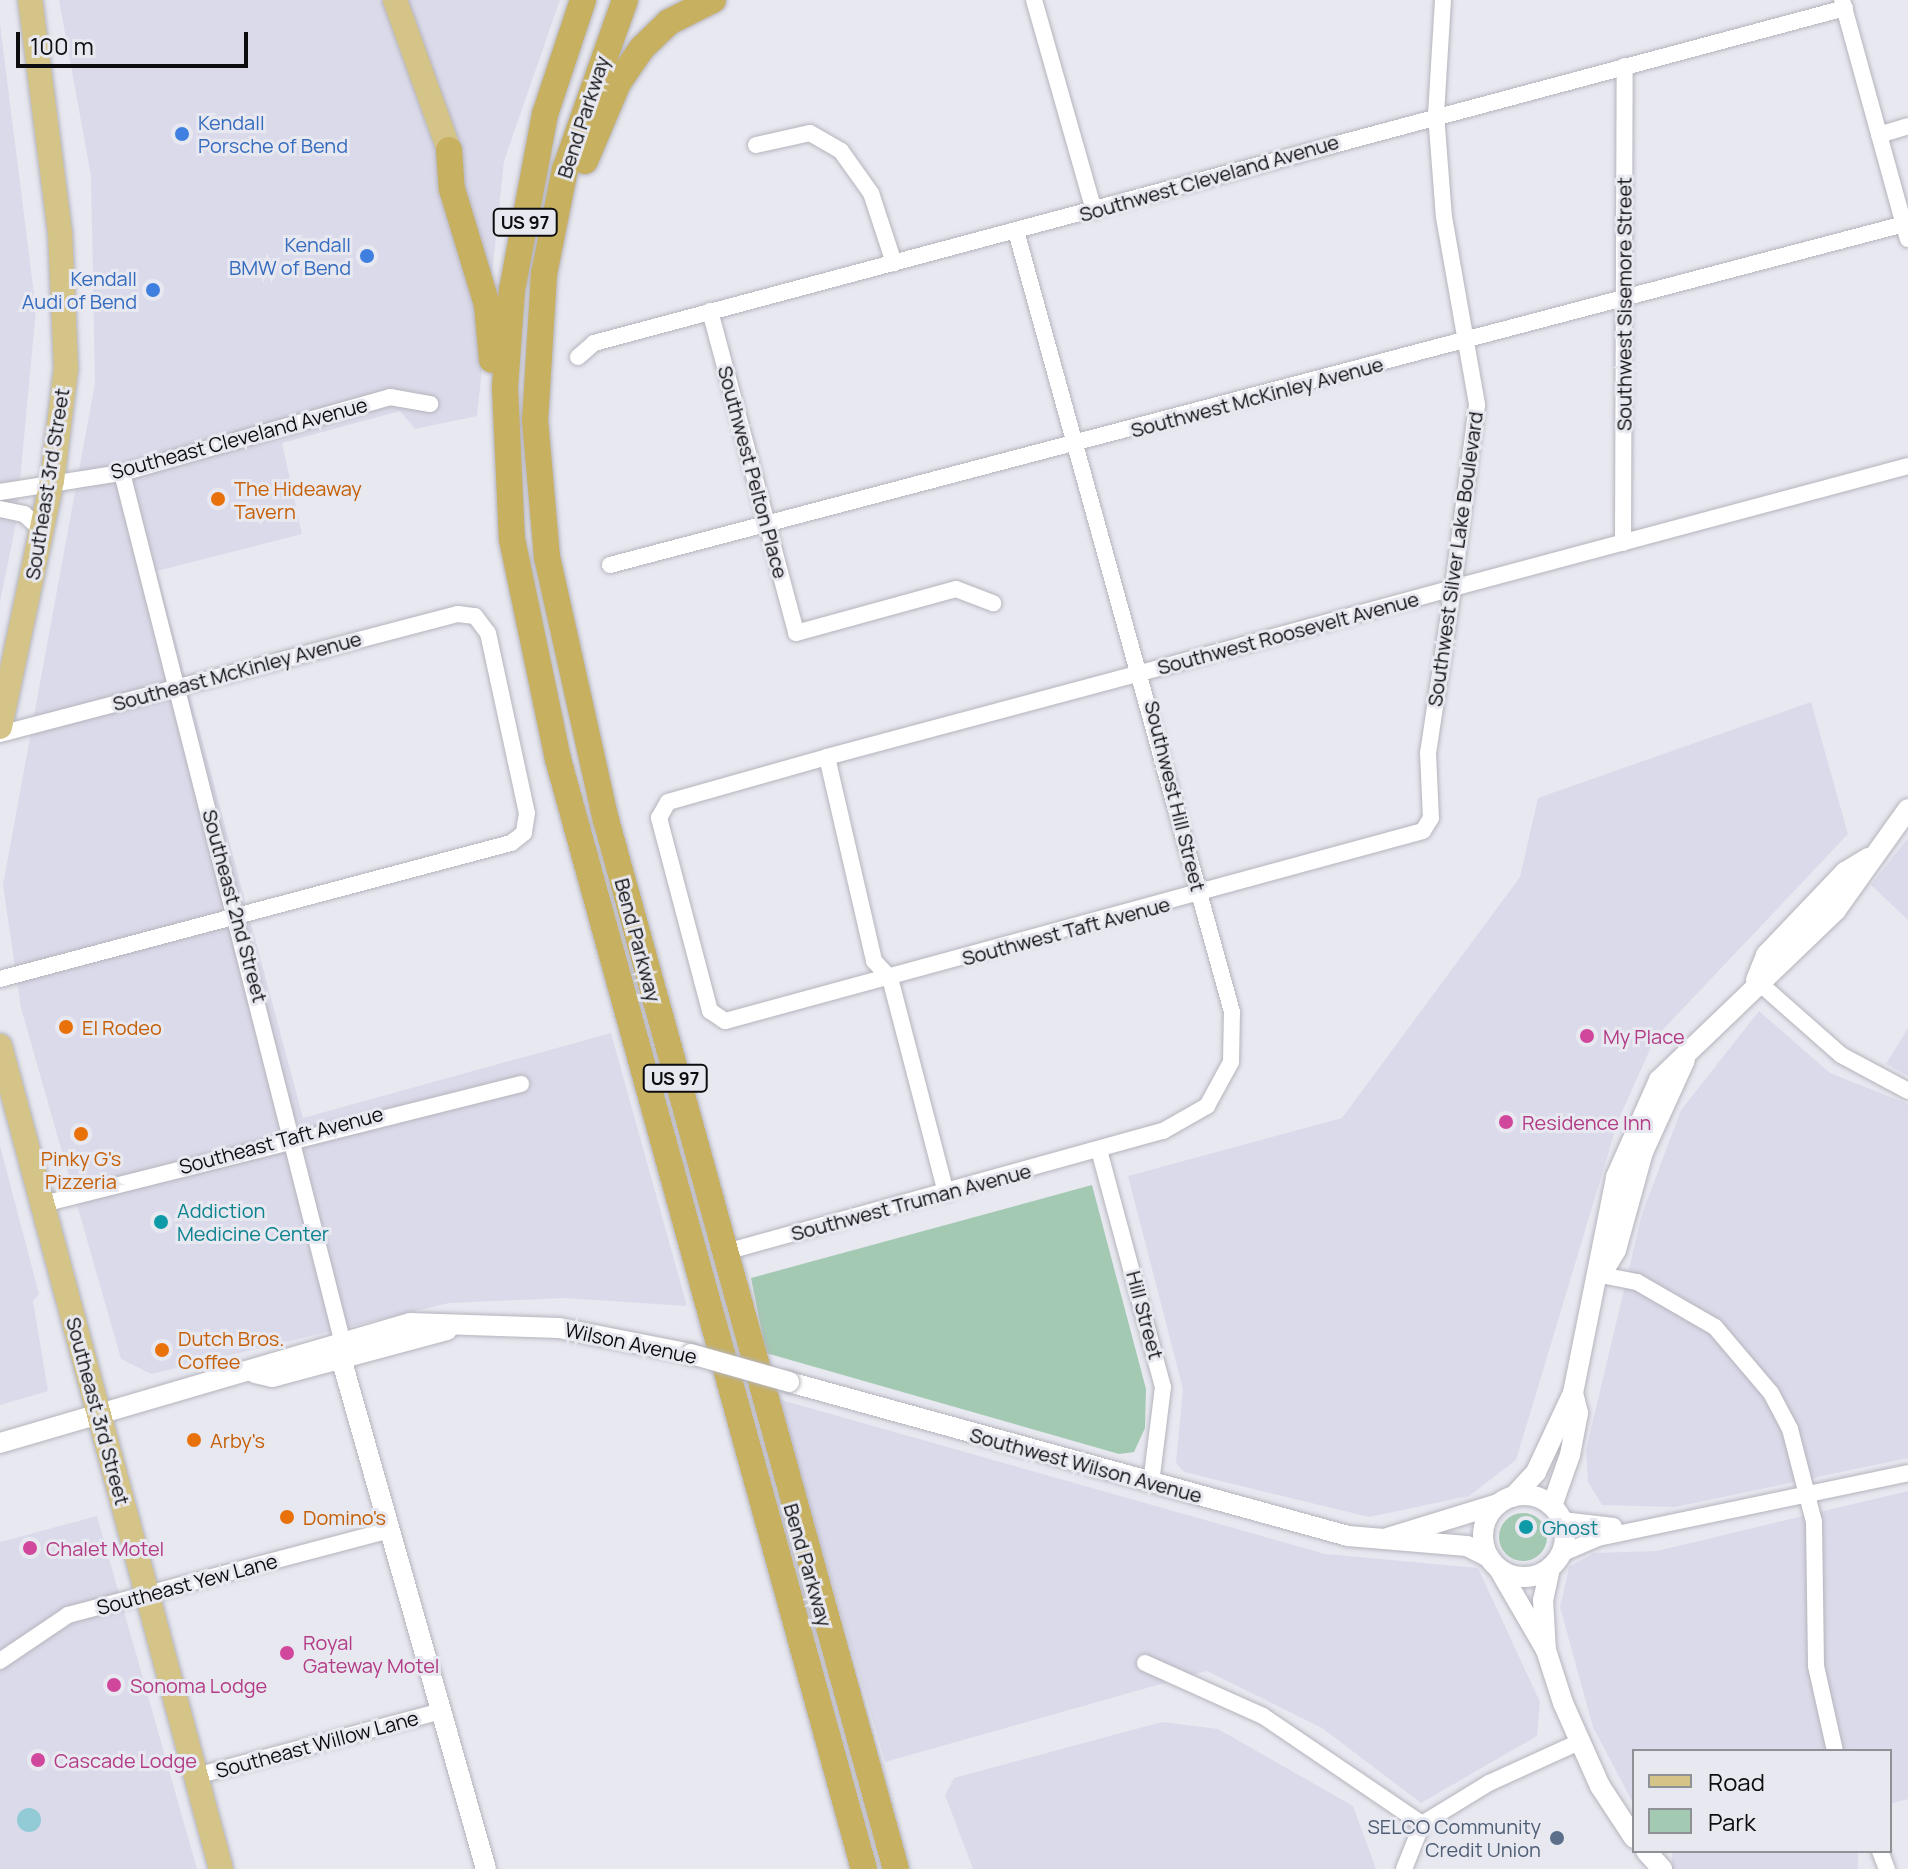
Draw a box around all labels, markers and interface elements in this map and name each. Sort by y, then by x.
scale bar [20,16,252,66]
text: 100 m [30,29,94,62]
street label: Bend Parkway [552,53,614,181]
place label: Kendall Porsche of Bend [198,110,348,157]
marker: Kendall Porsche of Bend [173,125,191,143]
street label: Southwest Cleveland Avenue [1077,129,1341,227]
street label: Southwest Sisemore Street [1612,177,1636,431]
road number: US 97 [491,208,559,236]
place label: Kendall BMW of Bend [229,232,351,279]
marker: Kendall BMW of Bend [358,247,376,265]
place label: Kendall Audi of Bend [22,266,137,313]
marker: Kendall Audi of Bend [144,281,162,299]
street label: Southwest McKinley Avenue [1128,352,1386,442]
street label: Southwest Pelton Place [713,363,793,581]
street label: Southeast 3rd Street [20,386,74,582]
street label: Southeast Cleveland Avenue [108,392,370,484]
street label: Southwest Silver Lake Boulevard [1422,410,1488,708]
place label: The Hideaway Tavern [234,476,362,523]
marker: The Hideaway Tavern [209,490,227,508]
street label: Southwest Roosevelt Avenue [1155,587,1421,679]
street label: Southeast McKinley Avenue [110,626,364,716]
street label: Southwest Hill Street [1140,698,1210,894]
street label: Southeast 2nd Street [198,807,272,1005]
street label: Bend Parkway [610,876,666,1004]
street label: Southwest Taft Avenue [959,892,1173,970]
place label: El Rodeo [82,1015,162,1039]
marker: El Rodeo [57,1018,75,1036]
place label: My Place [1603,1024,1685,1048]
marker: My Place [1578,1027,1596,1045]
road number: US 97 [641,1064,709,1092]
street label: Southeast Taft Avenue [176,1101,386,1179]
place label: Residence Inn [1522,1110,1651,1134]
marker: Residence Inn [1497,1113,1515,1131]
marker: Pinky G's Pizzeria [72,1125,90,1143]
place label: Pinky G's Pizzeria [41,1146,121,1193]
street label: Southwest Truman Avenue [788,1158,1034,1246]
place label: Addiction Medicine Center [177,1198,329,1245]
marker: Addiction Medicine Center [152,1213,170,1231]
street label: Hill Street [1122,1268,1168,1362]
street label: Southeast 3rd Street [61,1314,135,1508]
street label: Wilson Avenue [563,1317,699,1369]
place label: Dutch Bros. Coffee [178,1326,284,1373]
marker: Dutch Bros. Coffee [153,1341,171,1359]
street label: Southwest Wilson Avenue [967,1422,1205,1508]
place label: Arby's [210,1428,265,1452]
marker: Arby's [185,1431,203,1449]
street label: Bend Parkway [779,1501,837,1629]
place label: Domino's [303,1505,386,1529]
marker: Domino's [278,1508,296,1526]
place label: Ghost [1542,1515,1598,1539]
marker: Ghost [1517,1518,1535,1536]
place label: Chalet Motel [46,1536,164,1560]
marker: Chalet Motel [21,1539,39,1557]
street label: Southeast Yew Lane [94,1548,280,1620]
place label: Royal Gateway Motel [303,1630,440,1677]
marker: Royal Gateway Motel [278,1644,296,1662]
place label: Sonoma Lodge [130,1673,267,1697]
marker: Sonoma Lodge [105,1676,123,1694]
street label: Southeast Willow Lane [213,1705,421,1783]
place label: Cascade Lodge [54,1748,197,1772]
legend [1632,1749,1892,1853]
marker: Cascade Lodge [29,1751,47,1769]
text: Road [1708,1765,1765,1798]
text: Park [1708,1805,1756,1838]
place label: SELCO Community Credit Union [1368,1814,1541,1861]
marker: SELCO Community Credit Union [1548,1829,1566,1847]

